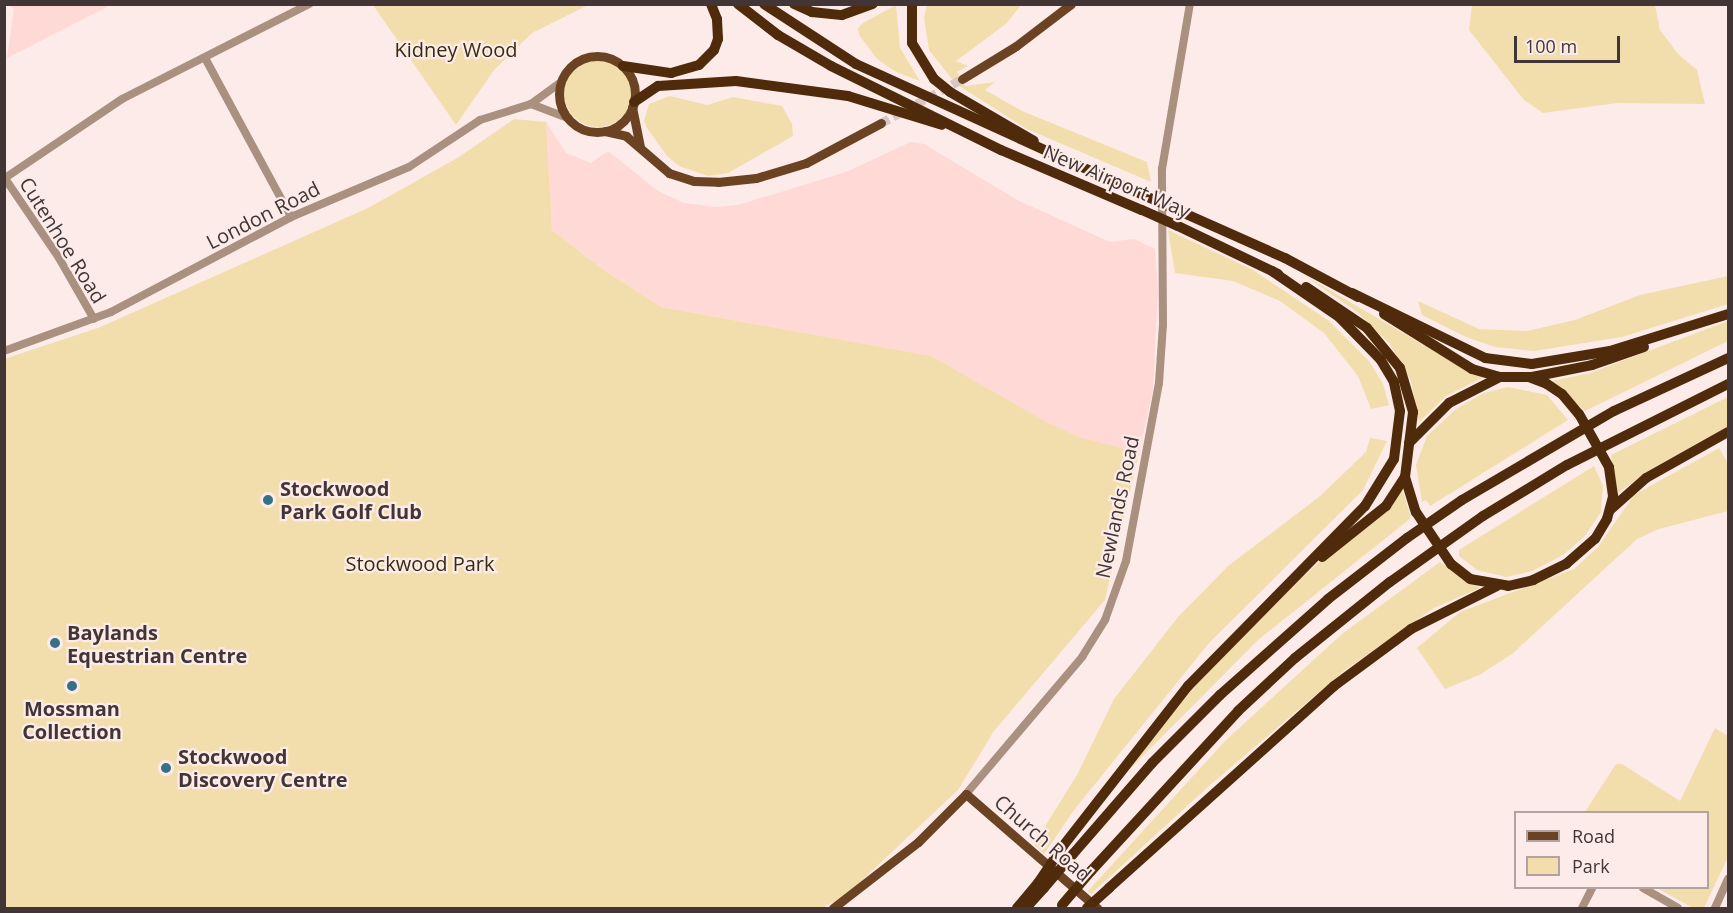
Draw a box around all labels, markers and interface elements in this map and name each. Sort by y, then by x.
scale bar [1517,24,1624,62]
text: 100 m [1525,34,1577,58]
park label: Kidney Wood [394,37,518,61]
street label: New Airport Way [1040,139,1194,223]
street label: Cutenhoe Road [15,173,111,307]
street label: London Road [202,176,324,254]
street label: Newlands Road [1090,434,1144,580]
place label: Stockwood Park Golf Club [280,476,422,523]
marker: Stockwood Park Golf Club [261,493,275,507]
park label: Stockwood Park [345,551,495,575]
place label: Baylands Equestrian Centre [67,620,247,667]
marker: Baylands Equestrian Centre [48,636,62,650]
marker: Mossman Collection [65,679,79,693]
place label: Mossman Collection [22,696,122,743]
place label: Stockwood Discovery Centre [178,744,348,791]
marker: Stockwood Discovery Centre [159,761,173,775]
street label: Church Road [990,790,1096,886]
legend [1514,811,1709,889]
text: Road [1572,824,1615,848]
text: Park [1572,854,1610,878]

